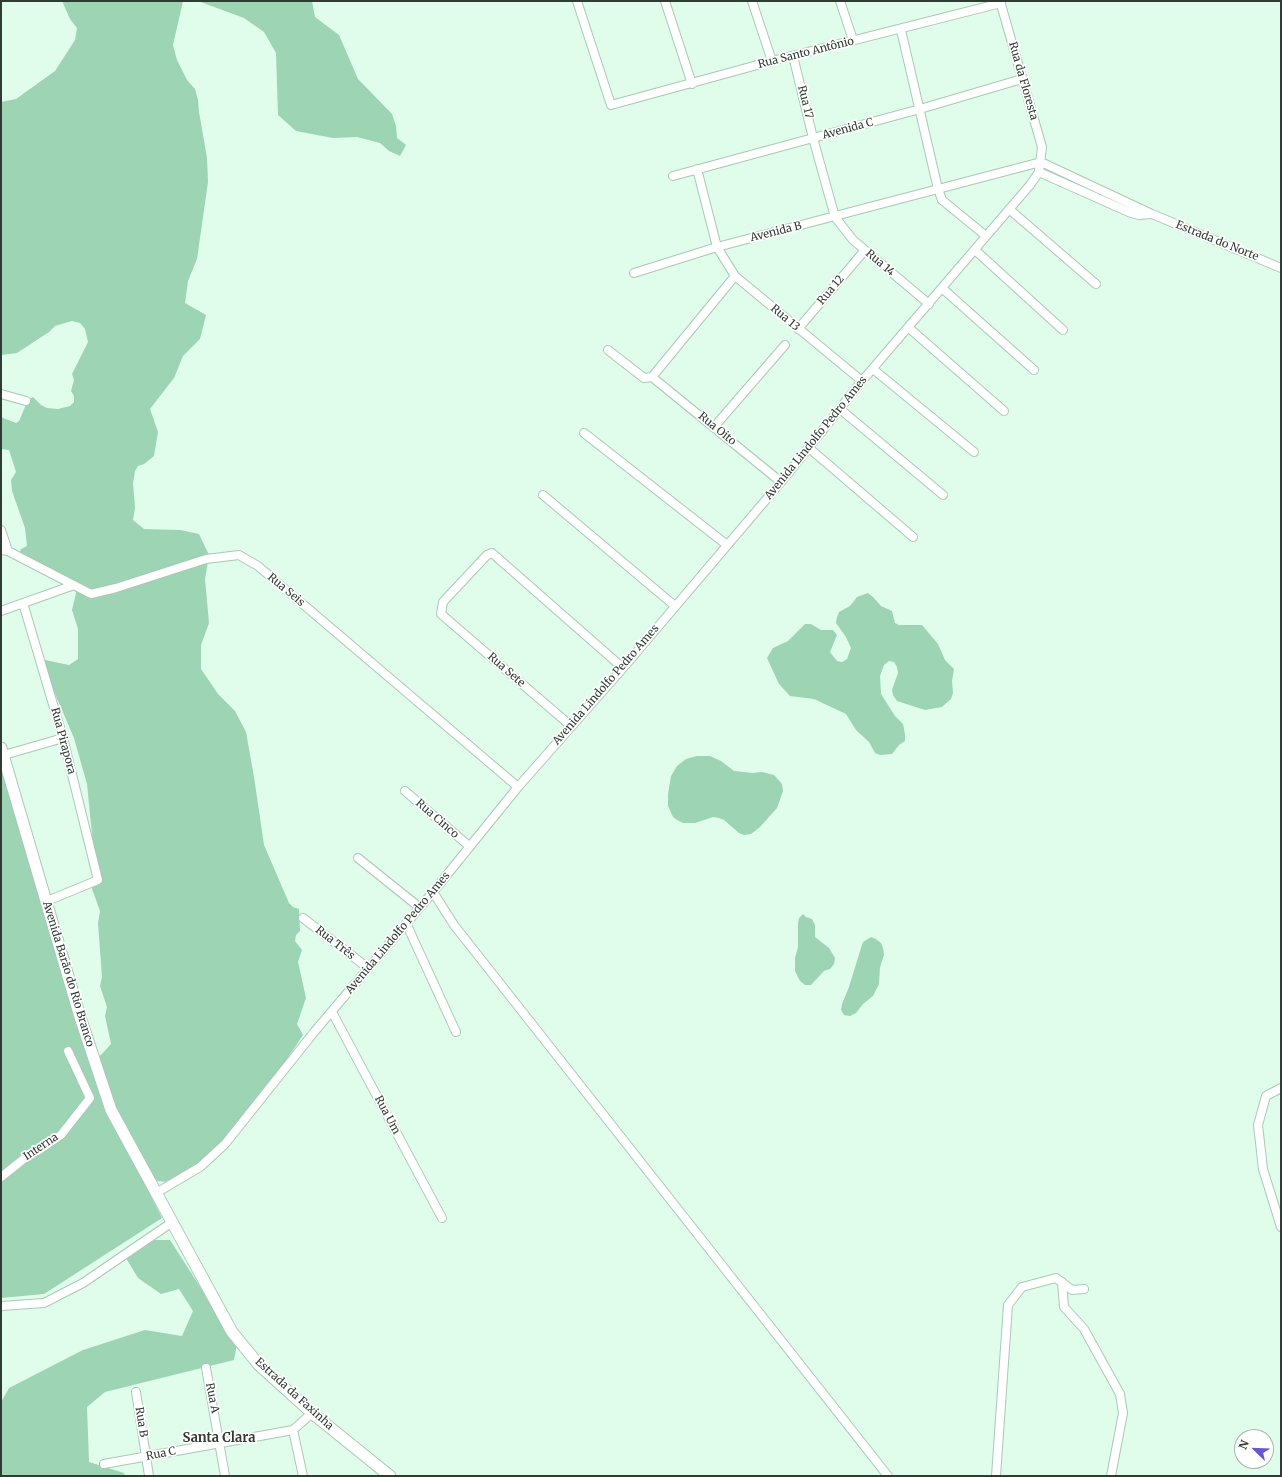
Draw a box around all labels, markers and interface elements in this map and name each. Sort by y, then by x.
street label: Rua Santo Antônio [757,35,855,71]
street label: Rua da Floresta [1006,40,1040,122]
street label: Rua 17 [795,84,815,120]
street label: Avenida C [821,116,875,142]
street label: Estrada do Norte [1174,218,1260,264]
street label: Avenida B [749,219,803,245]
street label: Rua 14 [863,247,897,279]
street label: Rua 12 [815,273,847,307]
street label: Rua 13 [768,302,802,334]
street label: Avenida Lindolfo Pedro Ames [762,374,870,502]
street label: Rua Oito [695,410,739,448]
street label: Rua Seis [265,571,307,609]
street label: Avenida Lindolfo Pedro Ames [550,622,662,748]
street label: Rua Sete [485,650,527,690]
street label: Rua Pirapora [48,706,78,776]
street label: Rua Cinco [413,797,461,841]
street label: Avenida Lindolfo Pedro Ames [343,869,453,997]
street label: Avenida Barão do Rio Branco [40,900,96,1048]
street label: Rua Três [313,924,357,962]
street label: Rua Um [371,1093,403,1137]
street label: Interna [21,1131,61,1163]
street label: Estrada da Faxinha [252,1355,336,1433]
street label: Rua A [203,1382,221,1414]
street label: Rua B [132,1406,150,1438]
north arrow [1234,1429,1274,1469]
district label: Santa Clara [183,1430,255,1446]
text: N [1236,1438,1252,1451]
street label: Rua C [145,1445,177,1463]

